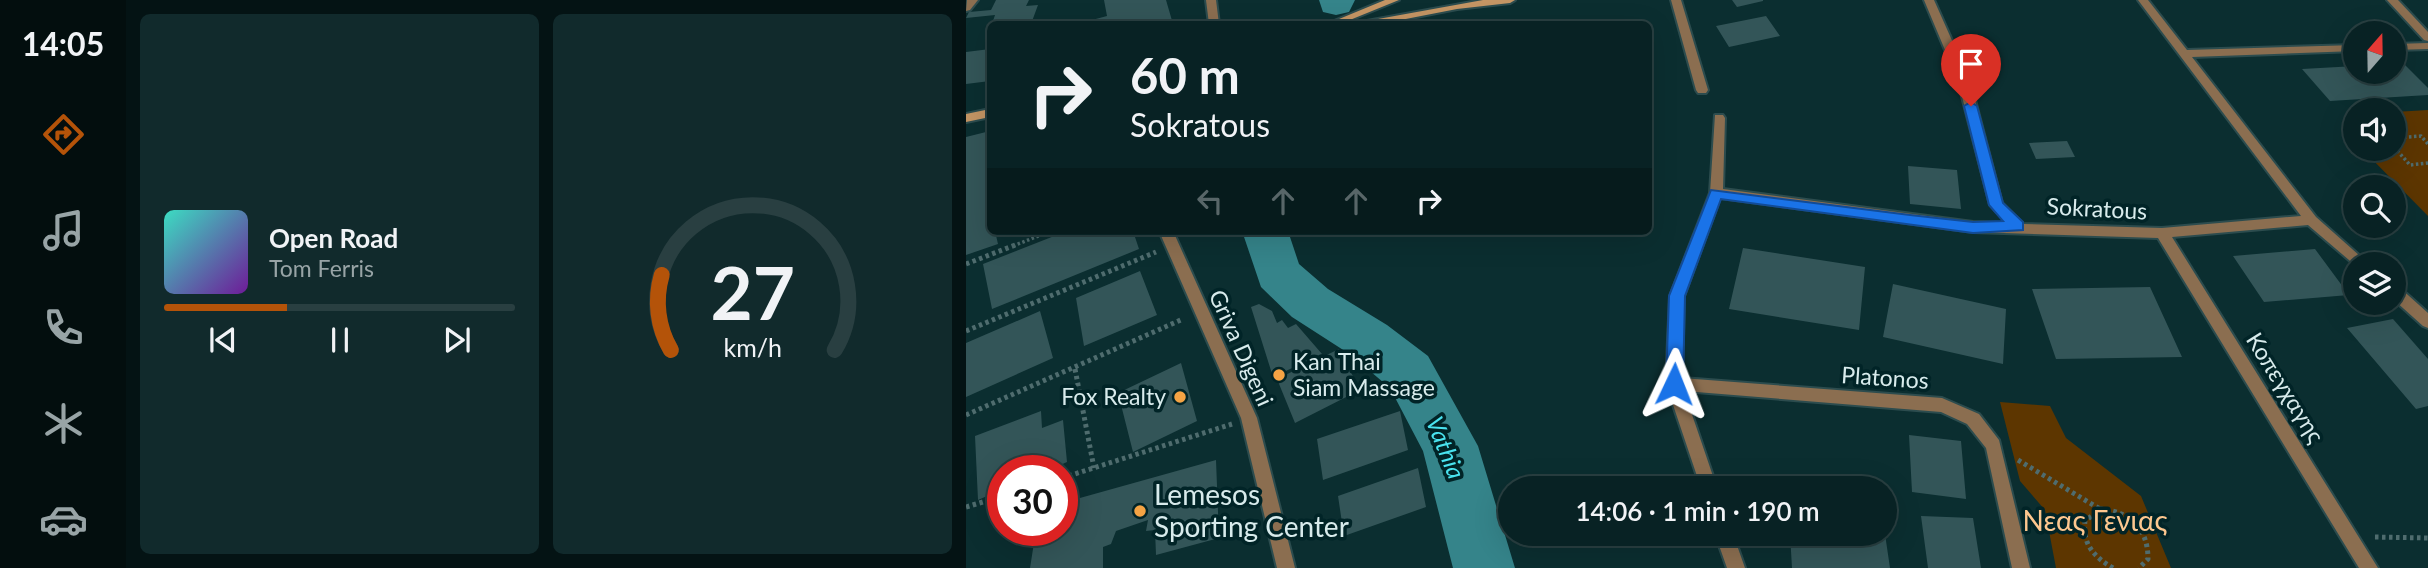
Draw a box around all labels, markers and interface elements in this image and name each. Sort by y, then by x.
north arrow [2343,21,2406,84]
map controls [2343,21,2406,315]
text: 14:05 [22,24,104,63]
pin [1941,34,2001,106]
icon: arrive [1952,45,1990,83]
text: 60 m [1130,46,1240,104]
icon: right [1015,49,1106,140]
button: sound [2343,98,2406,161]
text: Sokratous [1130,105,1270,144]
icon: directions [39,110,88,159]
button: search [2343,175,2406,238]
icon: left [1191,182,1229,220]
icon: ahead [1264,182,1302,220]
icon: ahead [1337,182,1375,220]
icon: right [1410,182,1448,220]
street label: Sokratous [2046,191,2148,225]
icon: music [39,206,88,255]
text: Open Road [269,222,398,254]
text: 27 [710,248,795,336]
button: layers [2343,252,2406,315]
text: Tom Ferris [269,254,374,282]
street label: Griva Digeni [1204,285,1280,410]
icon: phone [39,303,88,352]
icon: previous [204,321,242,359]
icon: pause [321,321,359,359]
icon: next [438,321,476,359]
street label: Κοπεγχαγης [2241,327,2331,448]
text: km/h [723,332,782,362]
place label: Kan Thai Siam Massage [1293,347,1435,401]
position arrow [1637,347,1711,421]
street label: Platonos [1840,360,1930,394]
marker: Kan Thai Siam Massage [1271,367,1287,383]
place label: Fox Realty [1061,382,1166,410]
marker: Fox Realty [1172,389,1188,405]
icon: climate [39,399,88,448]
water label: Vathia [1421,412,1472,483]
speed limit sign: 30 [987,455,1078,546]
place label: Lemesos Sporting Center [1154,477,1349,543]
icon: car [39,495,88,544]
text: 14:06 · 1 min · 190 m [1575,495,1820,527]
marker: Lemesos Sporting Center [1132,503,1148,519]
park label: Νεας Γενιας [2022,503,2168,537]

